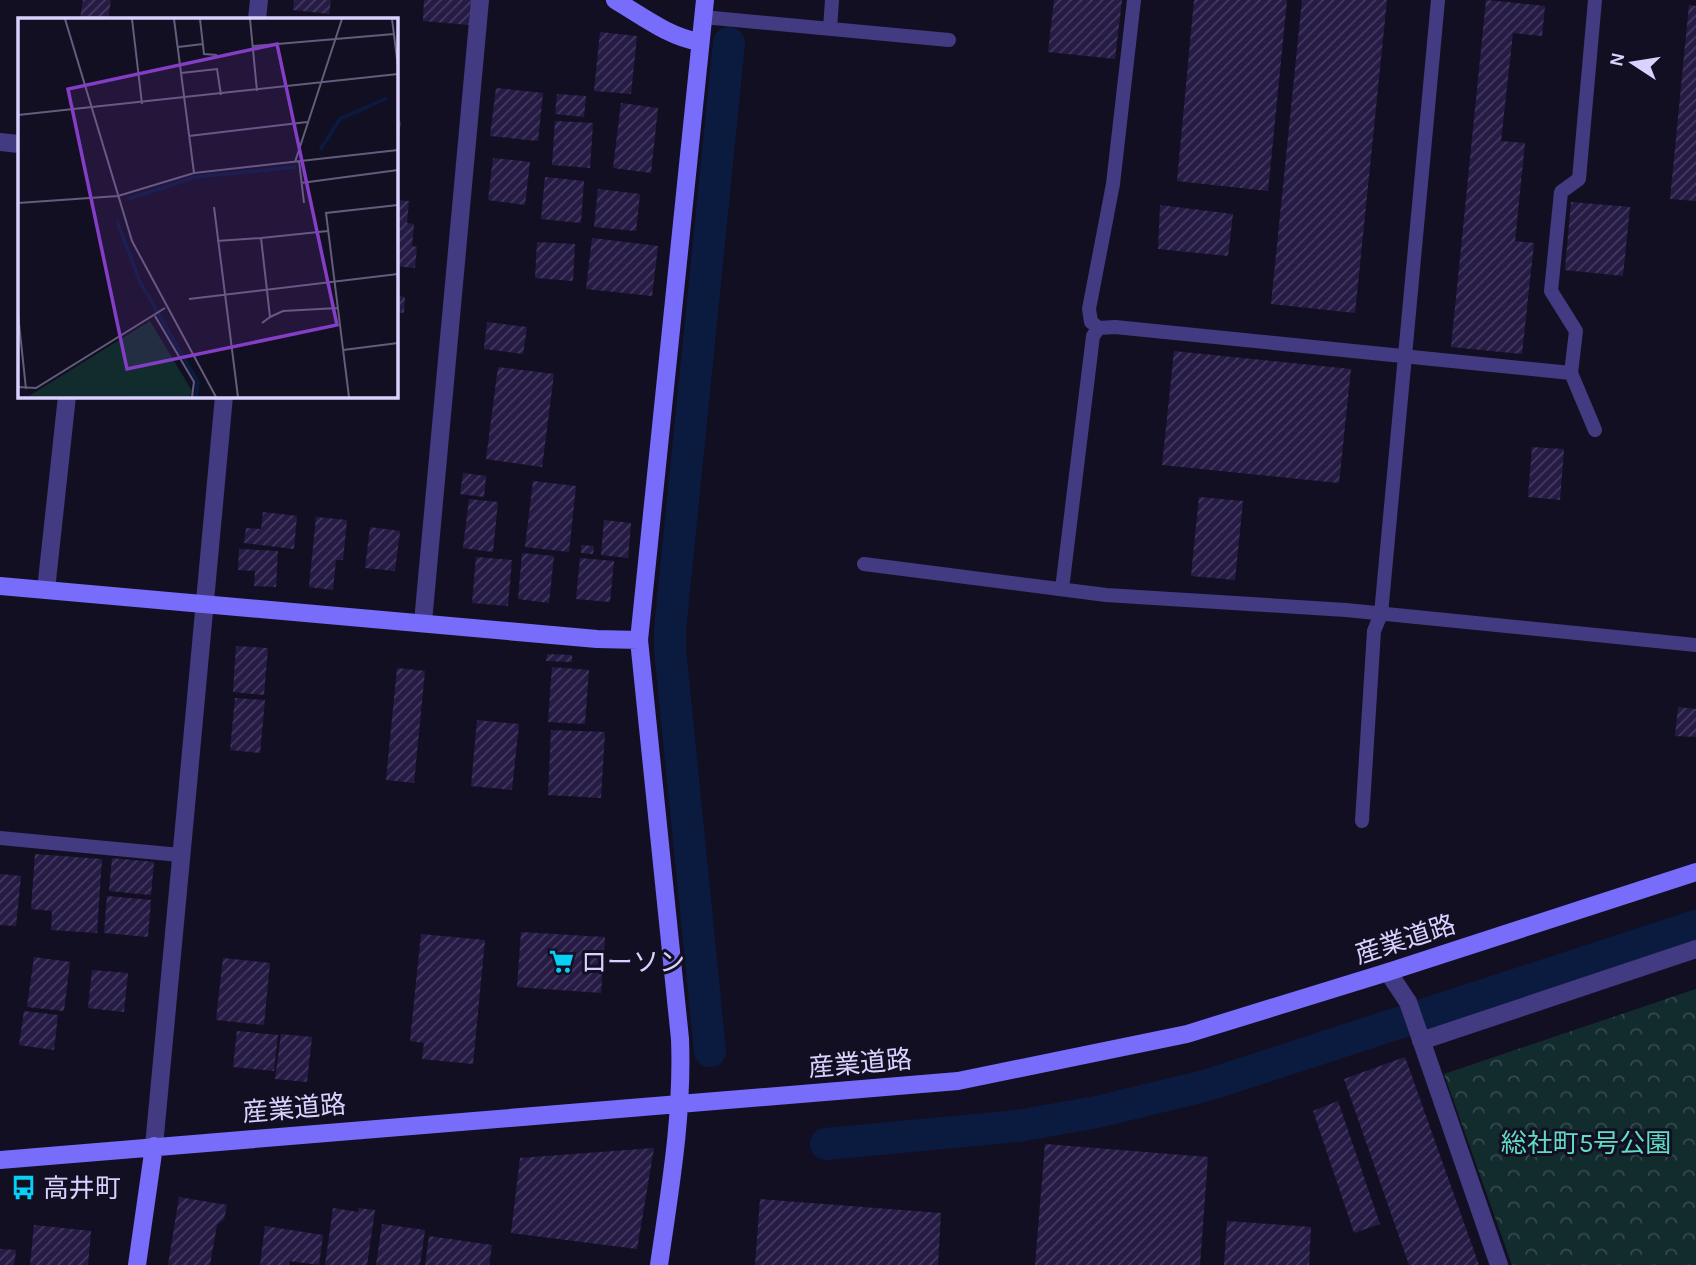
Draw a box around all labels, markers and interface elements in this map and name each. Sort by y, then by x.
inset map [18,18,397,397]
north arrow [1598,28,1668,98]
text: N [1605,51,1630,69]
street label: 産業道路 [1351,909,1459,970]
place label: ローソン [581,947,685,978]
supermarket icon: ローソン [547,948,575,976]
street label: 産業道路 [807,1044,913,1083]
street label: 産業道路 [241,1089,347,1128]
park label: 総社町5号公園 [1501,1128,1671,1159]
place label: 高井町 [43,1173,121,1204]
bus stop icon: 高井町 [9,1174,37,1202]

